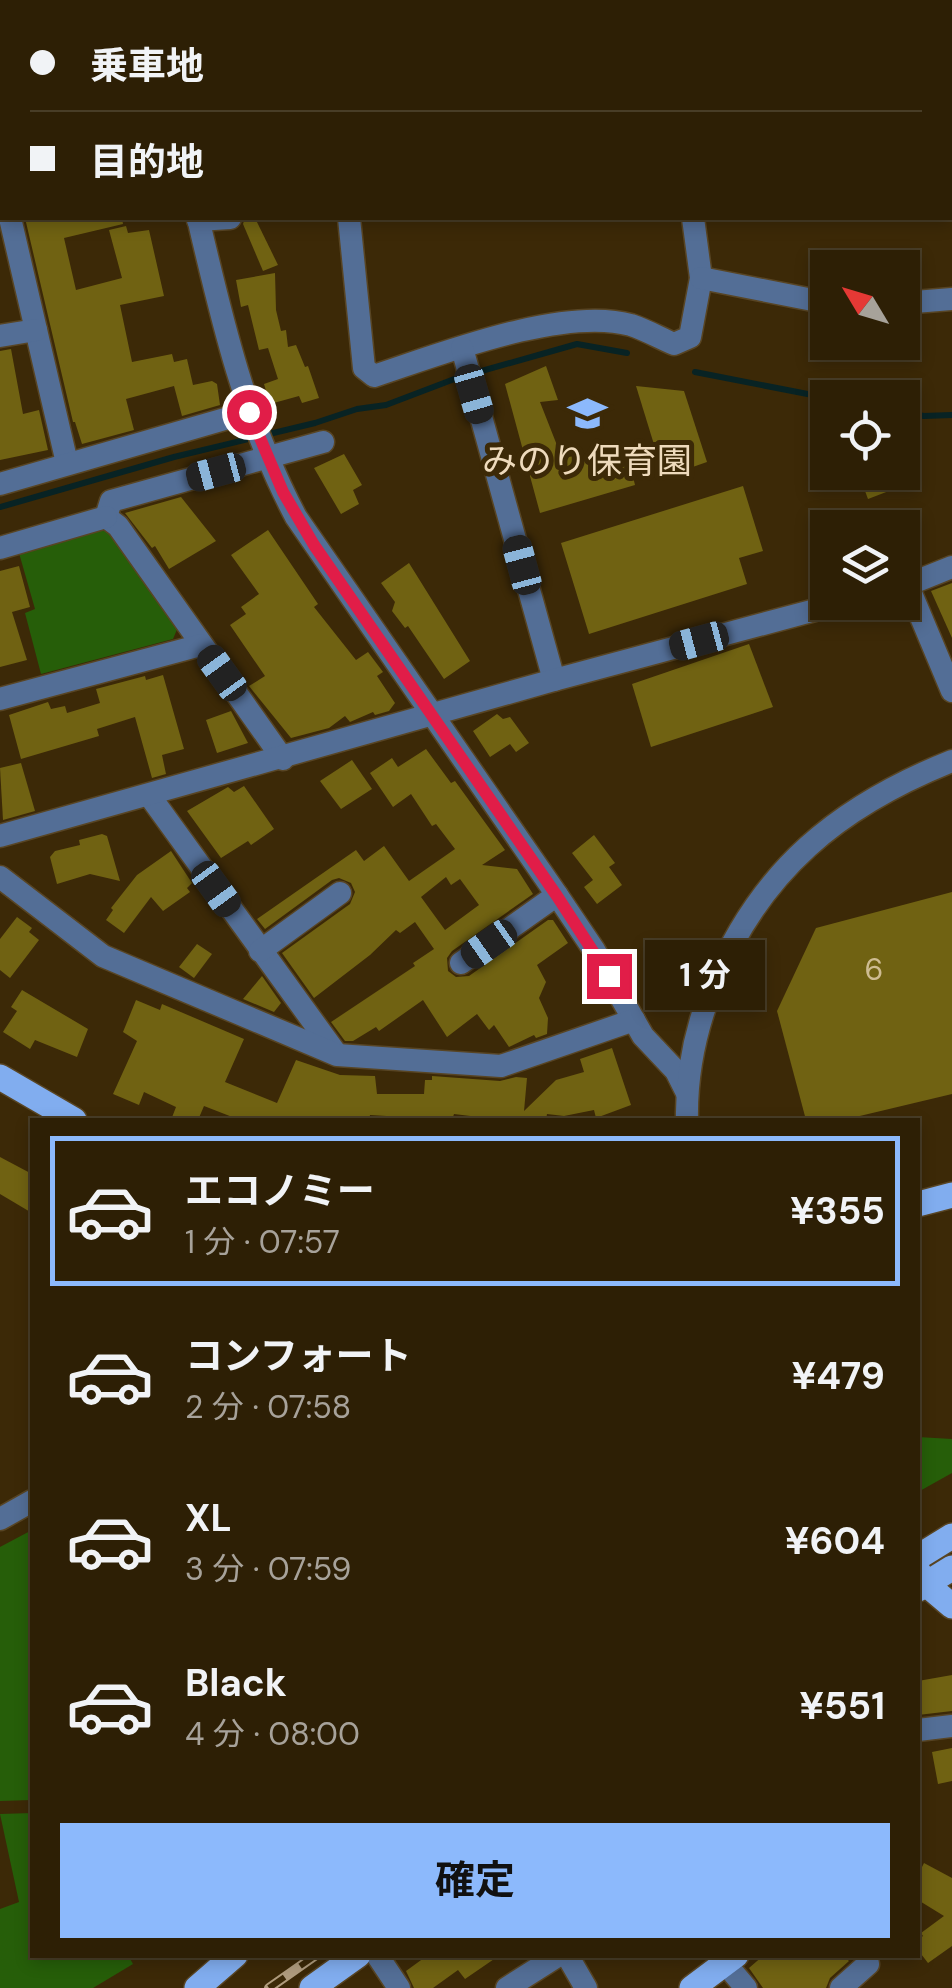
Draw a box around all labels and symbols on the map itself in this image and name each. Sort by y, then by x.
north arrow [810,250,920,360]
car [451,361,497,427]
route start [227,390,272,435]
school or university icon: みのり保育園 [566,393,608,435]
place label: みのり保育園 [482,438,692,484]
car [183,450,249,494]
car [500,532,544,598]
car [666,619,732,663]
car [192,640,252,706]
car [186,856,246,922]
car [456,915,522,973]
callout: 1 分 [644,941,764,1011]
house number: 6 [865,950,883,989]
route end [587,954,632,999]

